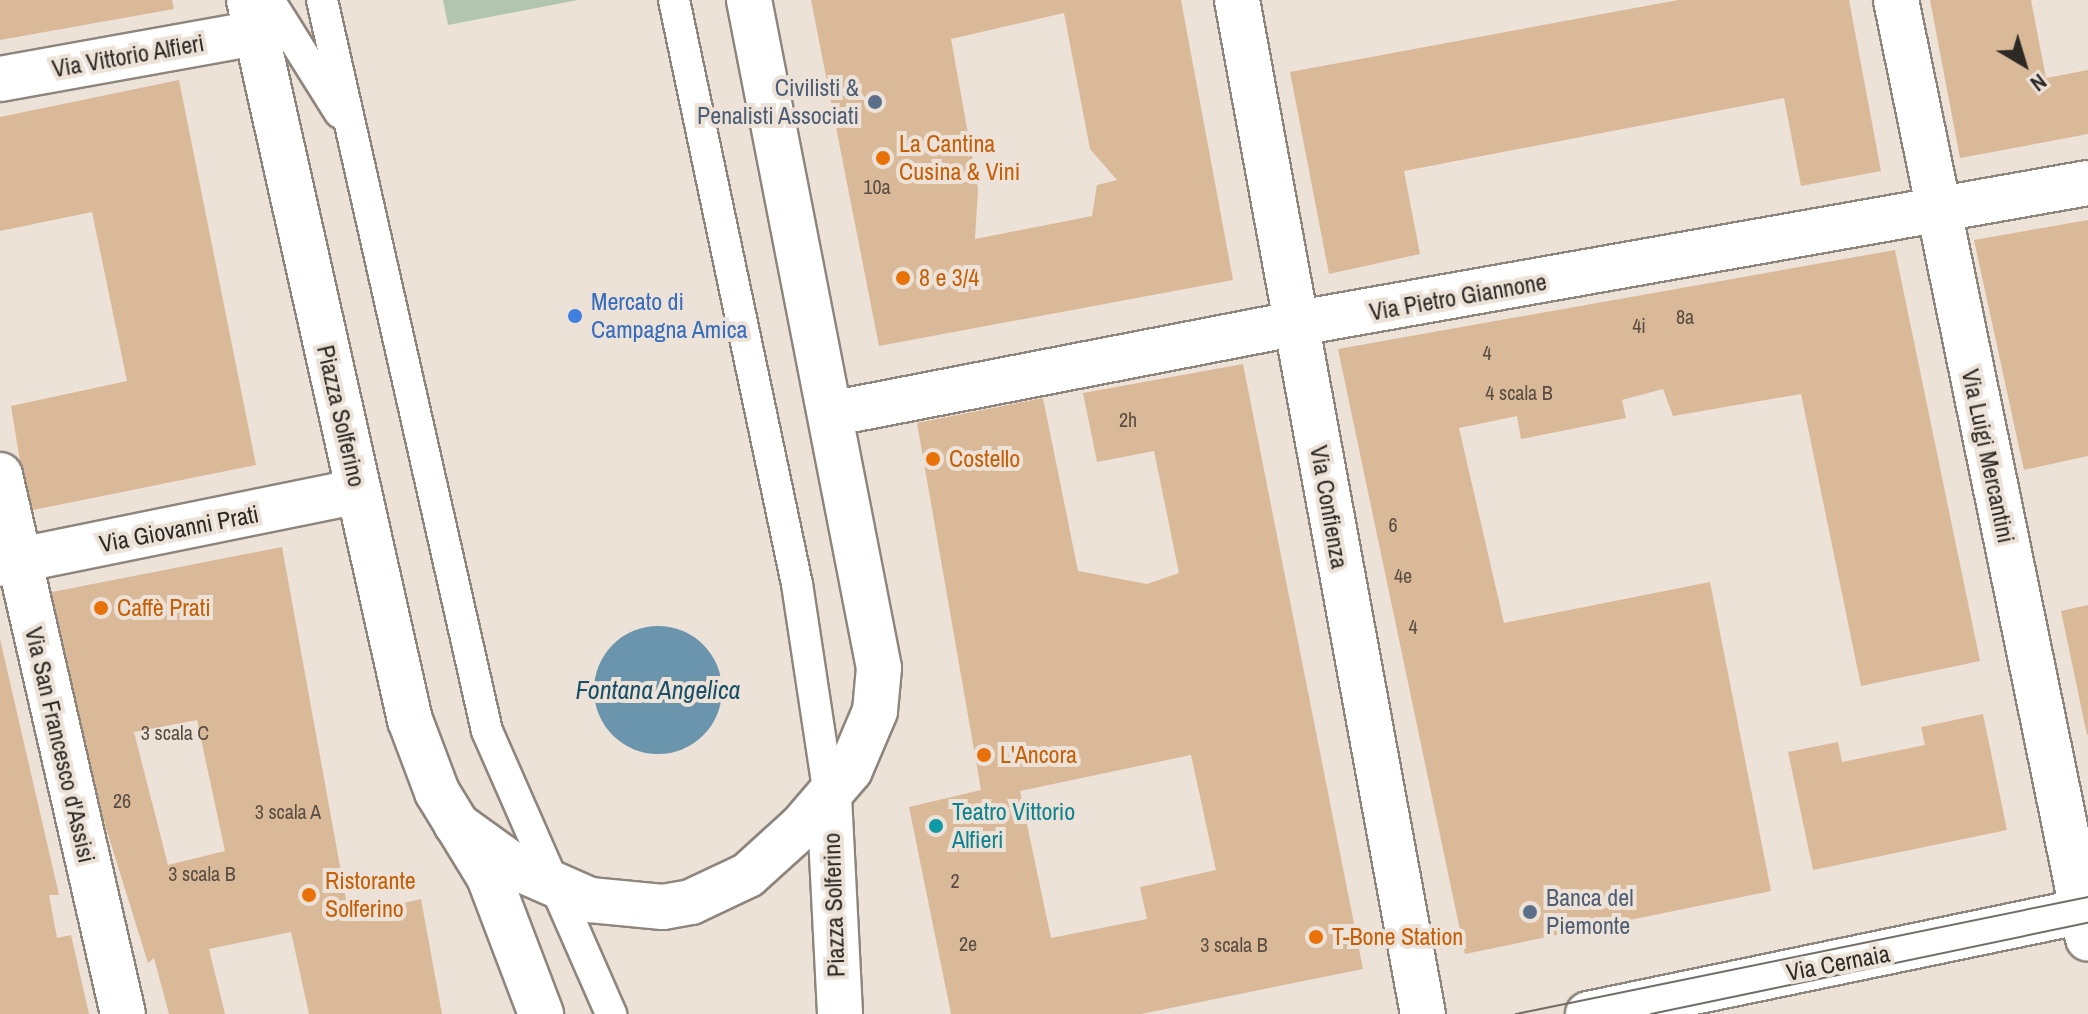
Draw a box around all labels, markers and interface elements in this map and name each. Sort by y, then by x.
north arrow [1984,24,2064,104]
street label: Via Vittorio Alfieri [49,28,207,84]
text: N [2024,67,2053,99]
place label: Civilisti & Penalisti Associati [696,74,859,130]
marker: Civilisti & Penalisti Associati [866,93,884,111]
place label: La Cantina Cusina & Vini [899,130,1020,186]
marker: La Cantina Cusina & Vini [874,149,892,167]
house number: 10a [863,174,891,198]
place label: 8 e 3/4 [919,264,979,292]
street label: Via Pietro Giannone [1367,267,1549,327]
marker: 8 e 3/4 [894,269,912,287]
place label: Mercato di Campagna Amica [591,288,749,344]
house number: 8a [1676,304,1694,328]
marker: Mercato di Campagna Amica [566,307,584,325]
house number: 4i [1632,313,1646,337]
house number: 4 [1482,340,1492,364]
street label: Piazza Solferino [311,342,371,490]
street label: Via Luigi Mercantini [1956,366,2020,546]
house number: 4 scala B [1485,380,1553,404]
house number: 2h [1119,407,1137,431]
street label: Via Confienza [1304,443,1354,571]
place label: Costello [949,445,1020,473]
marker: Costello [924,450,942,468]
street label: Via Giovanni Prati [97,499,261,559]
house number: 6 [1388,512,1398,536]
house number: 4e [1394,563,1412,587]
place label: Caffè Prati [117,594,211,622]
marker: Caffè Prati [92,599,110,617]
house number: 4 [1408,614,1418,638]
street label: Via San Francesco d'Assisi [19,624,101,866]
water label: Fontana Angelica [575,674,741,706]
house number: 3 scala C [141,720,209,744]
place label: L'Ancora [1000,741,1077,769]
marker: L'Ancora [975,746,993,764]
house number: 26 [113,788,131,812]
place label: Teatro Vittorio Alfieri [952,798,1075,854]
house number: 3 scala A [254,799,322,823]
marker: Teatro Vittorio Alfieri [927,817,945,835]
street label: Piazza Solferino [817,832,851,978]
house number: 3 scala B [168,861,236,885]
place label: Ristorante Solferino [325,867,416,923]
house number: 2 [950,868,960,892]
place label: Banca del Piemonte [1546,884,1634,940]
marker: Ristorante Solferino [300,886,318,904]
marker: Banca del Piemonte [1521,903,1539,921]
place label: T-Bone Station [1332,923,1463,951]
marker: T-Bone Station [1307,928,1325,946]
house number: 2e [959,931,977,955]
house number: 3 scala B [1200,932,1268,956]
street label: Via Cernaia [1784,939,1892,987]

